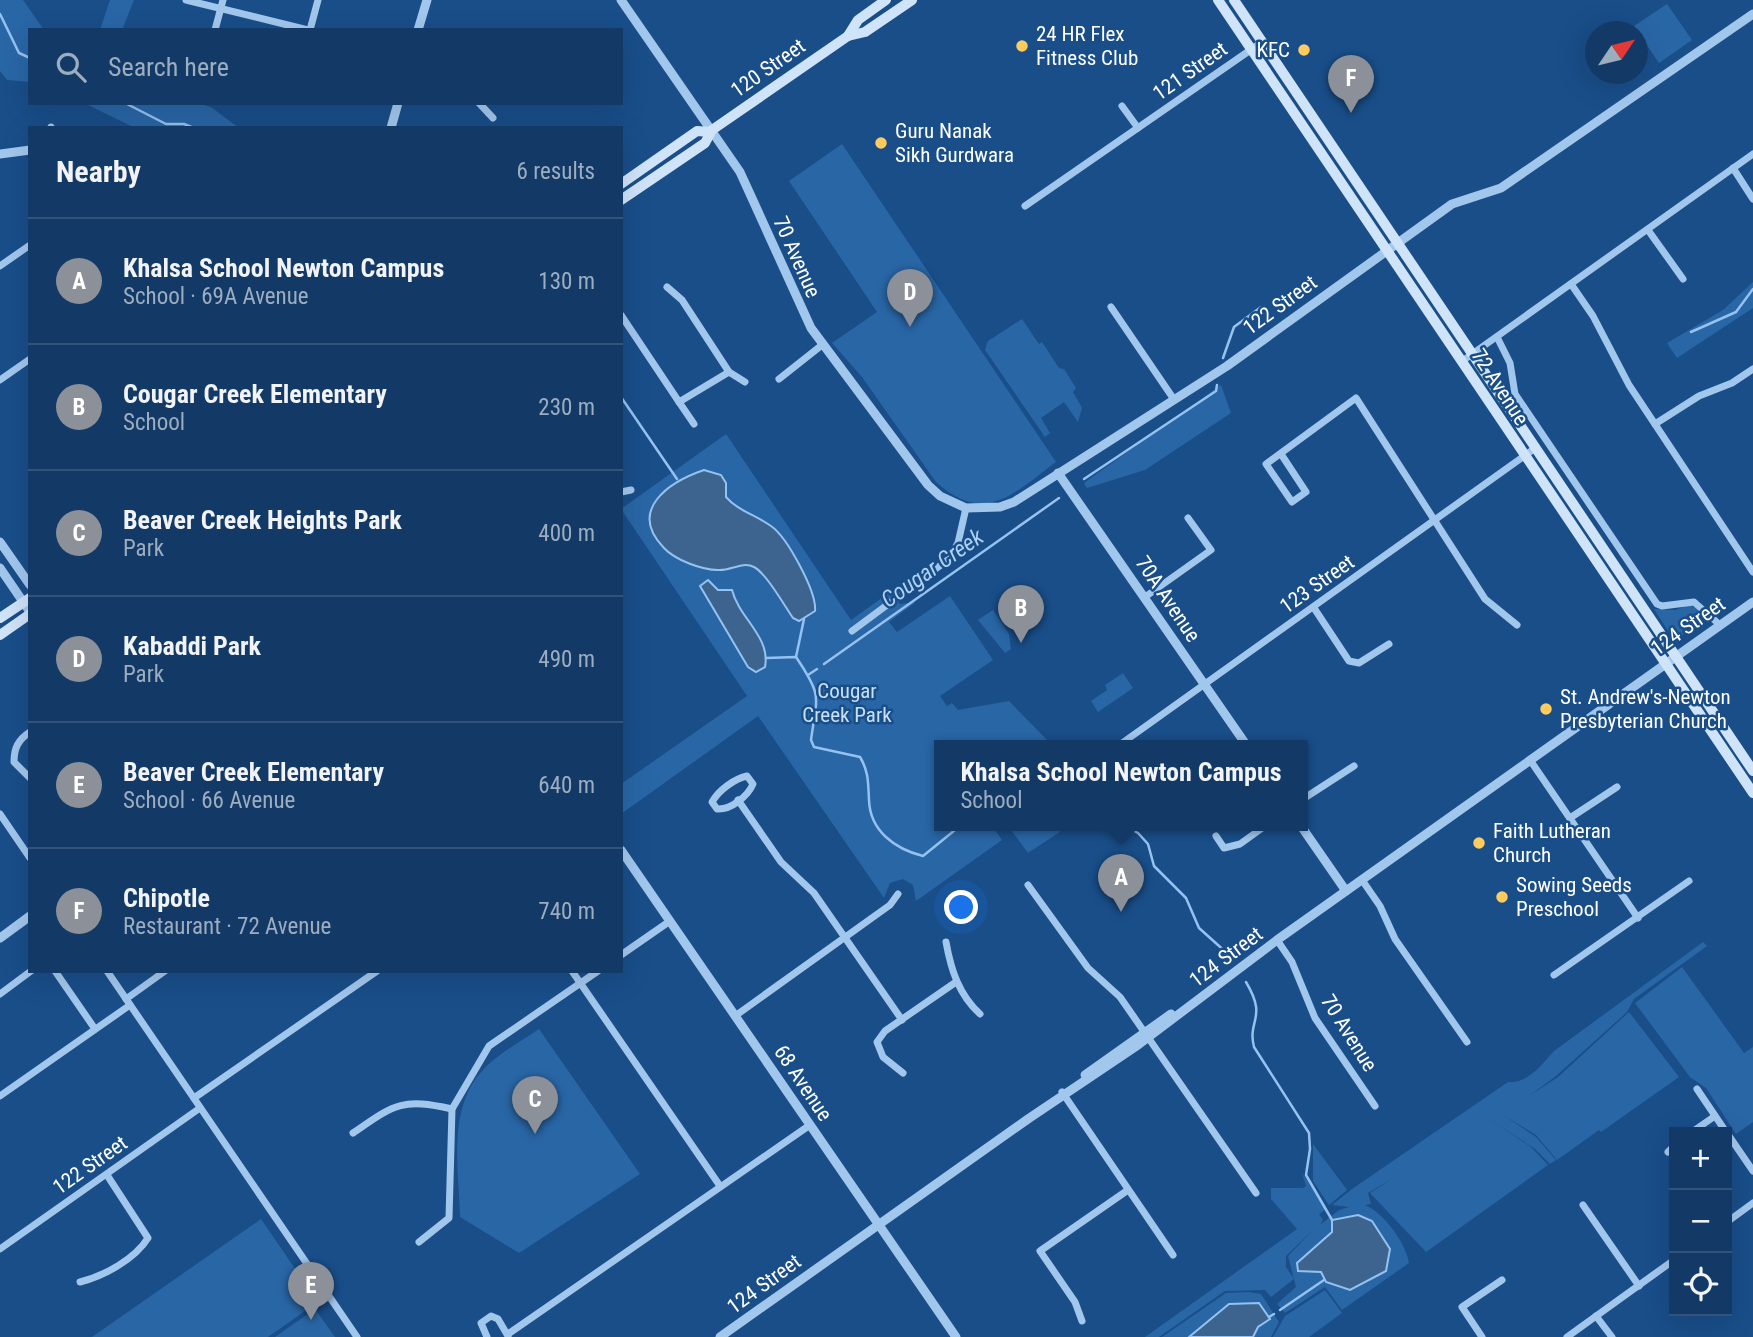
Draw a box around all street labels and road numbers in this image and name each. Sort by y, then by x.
street label: 120 Street [726,34,810,102]
street label: 121 Street [1148,37,1232,105]
street label: 70 Avenue [769,213,826,301]
street label: 122 Street [1239,270,1321,340]
street label: 72 Avenue [1467,344,1534,430]
street label: 123 Street [1275,550,1359,618]
street label: 70A Avenue [1131,552,1205,647]
street label: 124 Street [1646,592,1730,660]
street label: 124 Street [1185,922,1267,992]
street label: 70 Avenue [1316,990,1382,1076]
street label: 68 Avenue [769,1041,837,1125]
street label: 122 Street [48,1131,132,1199]
street label: 124 Street [723,1249,805,1319]

